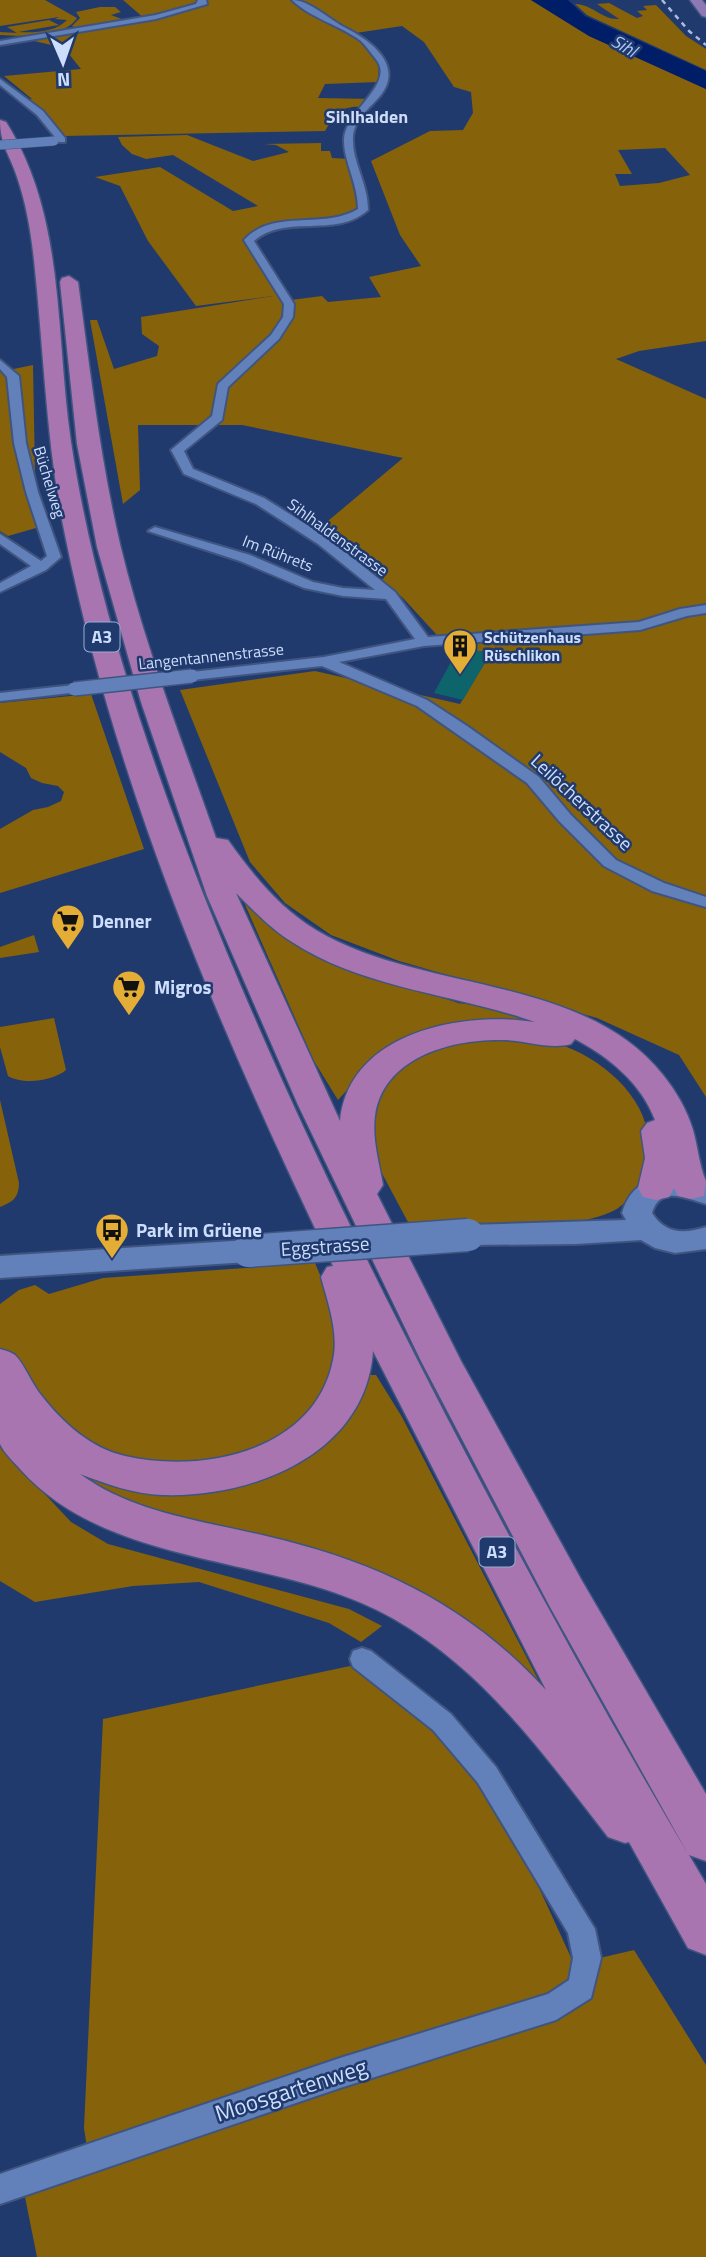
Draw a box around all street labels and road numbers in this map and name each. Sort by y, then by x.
street label: Büchelweg [28,443,72,521]
street label: Sihlhaldenstrasse [283,492,393,582]
street label: Im Rührets [239,529,317,577]
road number: A3 [84,622,119,652]
street label: Langentannenstrasse [137,636,285,676]
street label: Leilöcherstrasse [525,746,640,857]
street label: Eggstrasse [280,1228,370,1263]
road number: A3 [480,1538,514,1567]
street label: Moosgartenweg [210,2048,372,2131]

